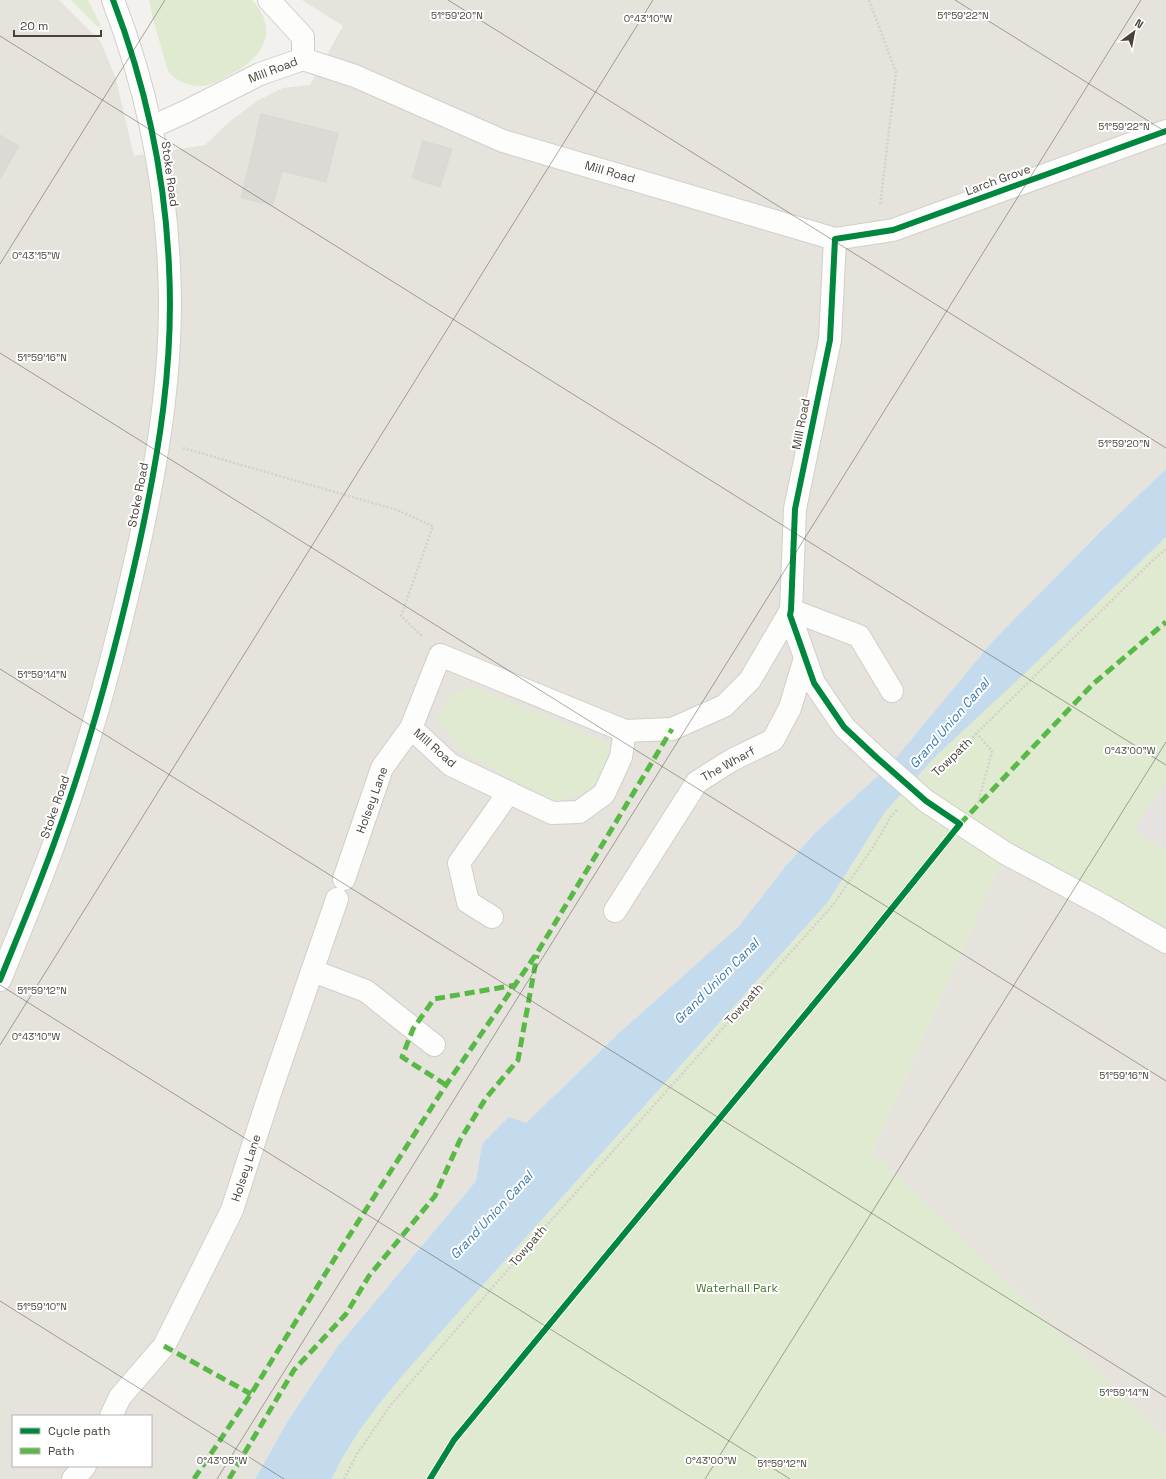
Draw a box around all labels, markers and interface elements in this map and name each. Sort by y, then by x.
text: 51°59'20"N [431,9,483,22]
text: 51°59'22"N [937,9,989,22]
scale bar [14,12,101,38]
text: 0°43'10"W [624,12,673,25]
north arrow [1114,12,1154,52]
text: N [1132,16,1146,31]
text: 20 m [20,18,48,34]
street label: Mill Road [246,53,300,87]
text: 51°59'22"N [1098,120,1150,133]
street label: Stoke Road [157,140,183,208]
street label: Mill Road [583,157,637,187]
street label: Larch Grove [963,161,1033,199]
text: 0°43'15"W [12,249,60,262]
text: 51°59'16"N [17,351,67,364]
street label: Mill Road [788,397,814,451]
text: 51°59'20"N [1098,437,1150,450]
street label: Stoke Road [124,461,152,529]
text: 51°59'14"N [17,668,67,681]
water label: Grand Union Canal [906,673,994,772]
street label: Mill Road [410,725,460,771]
street label: Towpath [928,734,976,780]
street label: The Wharf [698,743,758,785]
text: 0°43'00"W [1105,744,1156,757]
street label: Holsey Lane [353,764,391,836]
street label: Stoke Road [37,773,73,841]
water label: Grand Union Canal [670,934,764,1028]
street label: Towpath [721,980,767,1028]
text: 51°59'12"N [17,984,67,997]
text: 0°43'10"W [12,1030,61,1043]
text: 51°59'16"N [1099,1069,1149,1082]
street label: Holsey Lane [228,1132,264,1204]
water label: Grand Union Canal [446,1167,538,1263]
street label: Towpath [506,1222,550,1270]
park label: Waterhall Park [696,1280,779,1296]
text: 51°59'10"N [17,1300,67,1313]
text: 51°59'14"N [1099,1386,1149,1399]
legend [12,1415,152,1467]
text: Cycle path [48,1423,110,1439]
text: Path [48,1443,74,1459]
text: 0°43'05"W [197,1454,247,1467]
text: 0°43'00"W [686,1454,737,1467]
text: 51°59'12"N [757,1457,807,1470]

